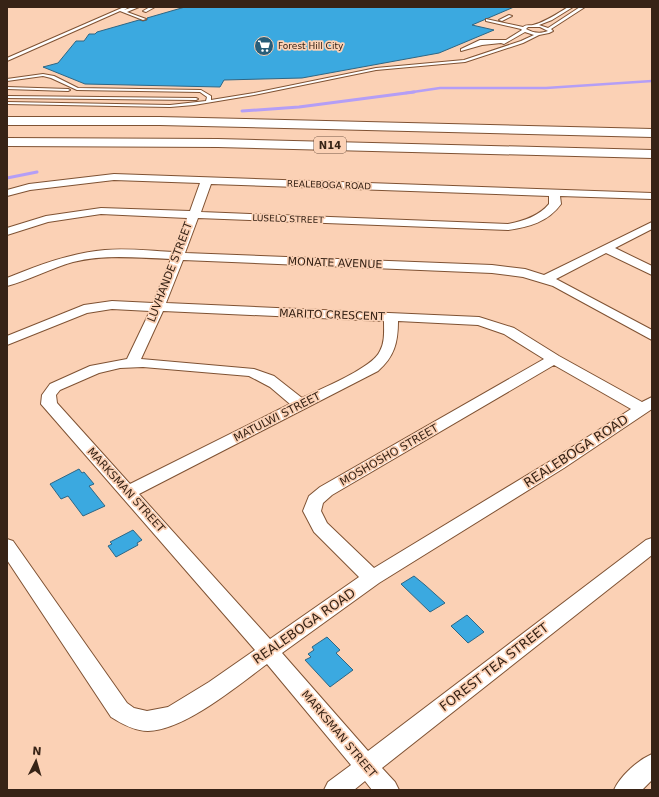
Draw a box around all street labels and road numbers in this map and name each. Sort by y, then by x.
road number: N14 [314,137,346,153]
street label: REALEBOGA ROAD [287,179,371,191]
street label: LUSELO STREET [252,213,324,225]
street label: LUVHANDE STREET [145,220,195,324]
street label: MONATE AVENUE [287,255,383,271]
street label: MARITO CRESCENT [279,307,385,323]
street label: MATULWI STREET [231,389,323,445]
street label: REALEBOGA ROAD [521,412,631,490]
street label: MOSHOSHO STREET [337,421,441,488]
street label: MARKSMAN STREET [85,445,168,535]
street label: REALEBOGA ROAD [250,585,358,667]
street label: FOREST TEA STREET [437,620,551,714]
street label: MARKSMAN STREET [299,688,379,780]

